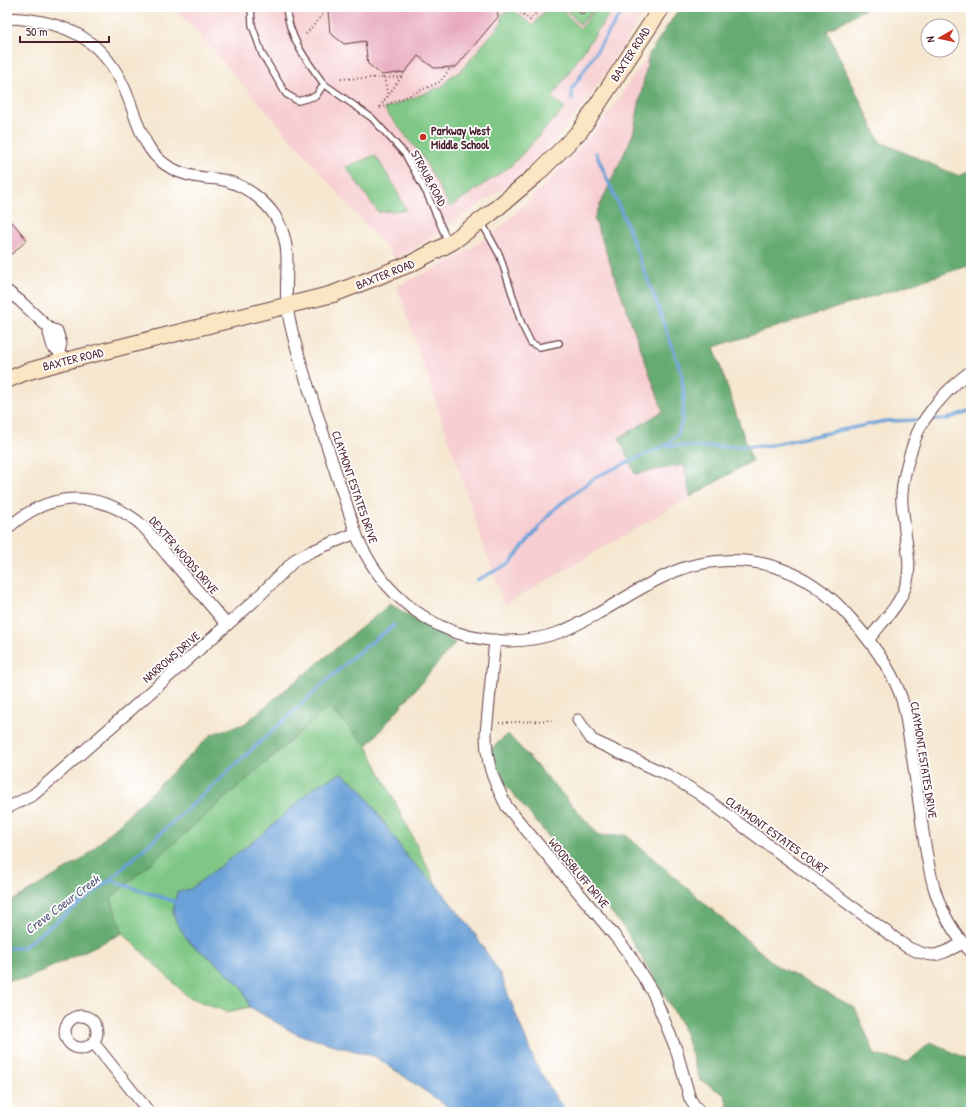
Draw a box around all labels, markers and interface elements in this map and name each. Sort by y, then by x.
scale bar [20,18,109,44]
north arrow [920,18,960,58]
text: 50 m [26,23,47,40]
street label: BAXTER ROAD [606,23,654,85]
text: N [923,35,937,44]
place label: Parkway West Middle School [431,122,491,153]
marker: Parkway West Middle School [418,132,428,142]
street label: STRAUB ROAD [407,147,451,209]
street label: BAXTER ROAD [353,254,417,293]
street label: BAXTER ROAD [41,343,105,375]
street label: CLAYMONT ESTATES DRIVE [328,428,383,546]
street label: DEXTER WOODS DRIVE [145,512,223,598]
street label: NARROWS DRIVE [138,627,204,687]
street label: CLAYMONT ESTATES DRIVE [906,700,942,820]
street label: CLAYMONT ESTATES COURT [722,792,832,878]
street label: WOODSBLUFF DRIVE [545,834,614,912]
water label: Creve Coeur Creek [21,869,104,938]

